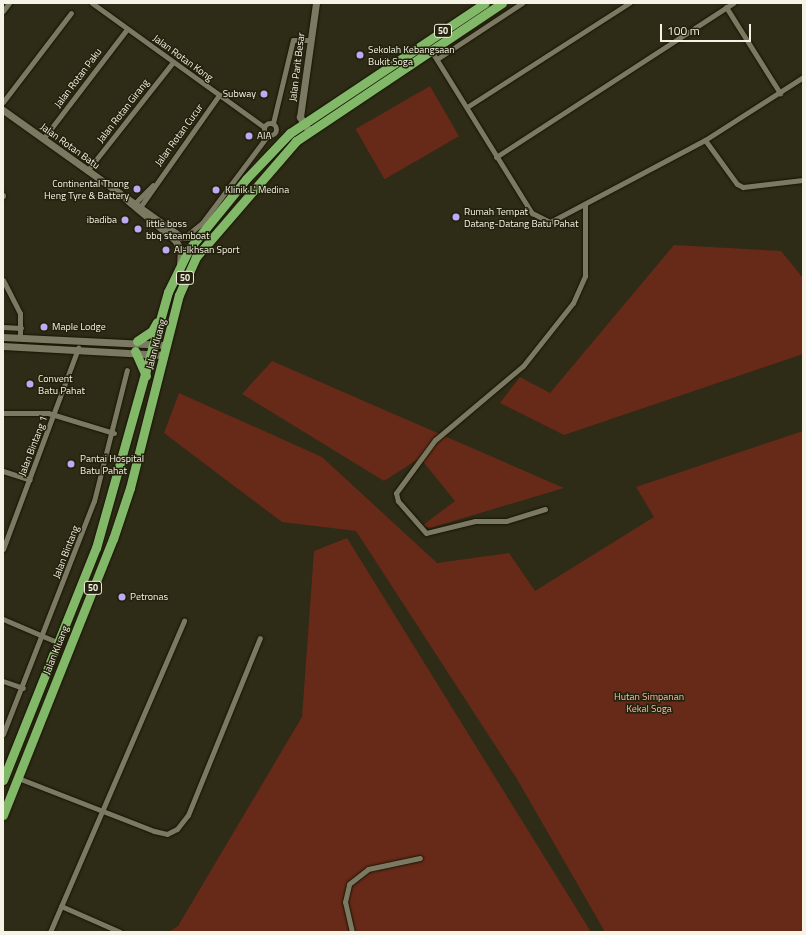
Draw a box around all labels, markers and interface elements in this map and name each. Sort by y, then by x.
scale bar [662,16,753,42]
text: 100 m [667,21,700,40]
road number: 50 [433,24,453,38]
street label: Jalan Rotan Kong [151,32,215,84]
street label: Jalan Parit Besar [287,32,307,102]
place label: Sekolah Kebangsaan Bukit Soga [368,43,455,66]
street label: Jalan Rotan Paku [52,46,104,110]
marker: Sekolah Kebangsaan Bukit Soga [355,50,365,60]
street label: Jalan Rotan Girang [94,77,152,145]
place label: Subway [223,88,256,100]
marker: Subway [259,89,269,99]
street label: Jalan Rotan Cucur [152,102,206,168]
street label: Jalan Rotan Batu [38,121,102,171]
place label: AIA [257,130,271,142]
marker: AIA [244,131,254,141]
place label: Continental Thong Heng Tyre & Battery [44,177,129,200]
marker: Continental Thong Heng Tyre & Battery [132,184,142,194]
marker: Klinik L' Medina [210,184,222,196]
place label: Klinik L' Medina [225,184,289,196]
place label: Rumah Tempat Datang-Datang Batu Pahat [464,205,578,228]
marker: Rumah Tempat Datang-Datang Batu Pahat [451,212,461,222]
place label: ibadiba [87,214,117,226]
marker: ibadiba [120,215,130,225]
place label: little boss bbq steamboat [146,217,210,240]
marker: little boss bbq steamboat [133,224,143,234]
place label: Al-Ikhsan Sport [174,244,239,256]
marker: Al-Ikhsan Sport [161,245,171,255]
road number: 50 [175,271,195,285]
street label: Jalan Kluang [144,318,168,370]
place label: Maple Lodge [52,321,106,333]
marker: Maple Lodge [39,322,49,332]
place label: Convent Batu Pahat [38,372,85,396]
marker: Convent Batu Pahat [25,379,35,389]
street label: Jalan Bintang 1 [16,414,50,478]
place label: Pantai Hospital Batu Pahat [80,452,144,476]
marker: Pantai Hospital Batu Pahat [65,458,77,470]
street label: Jalan Bintang [50,524,82,580]
road number: 50 [83,581,103,595]
place label: Petronas [130,591,168,603]
marker: Petronas [117,592,127,602]
street label: Jalan Kluang [41,624,71,676]
park label: Hutan Simpanan Kekal Soga [614,690,684,714]

